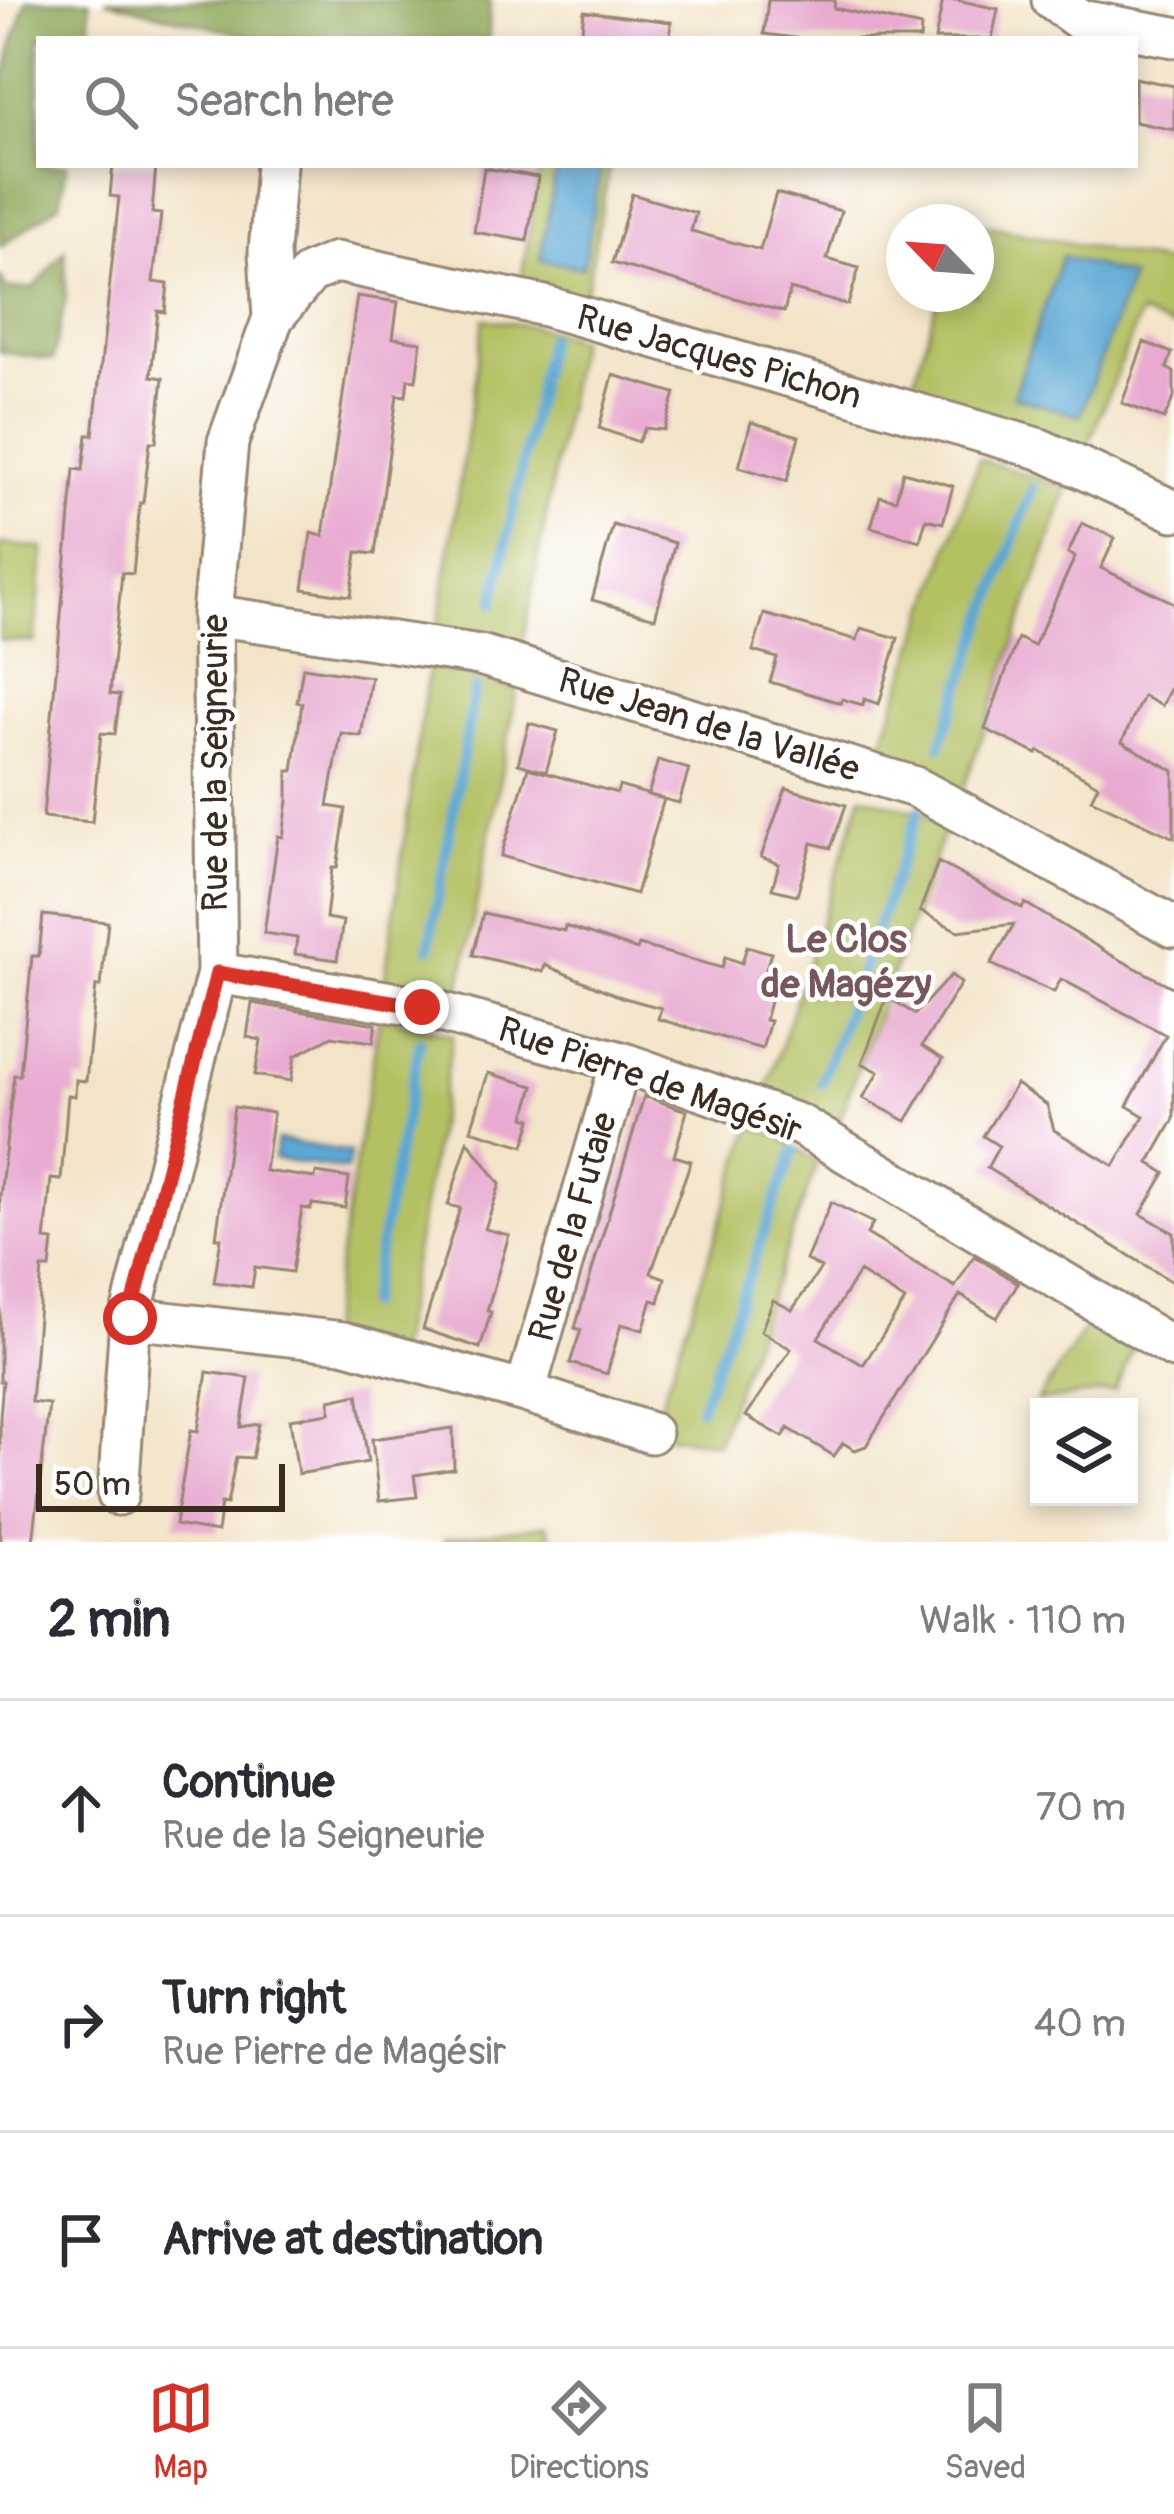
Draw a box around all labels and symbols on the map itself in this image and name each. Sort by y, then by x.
north arrow [886,204,994,312]
street label: Rue Jacques Pichon [571,295,867,419]
street label: Rue de la Seigneurie [193,614,238,912]
street label: Rue Jean de la Vallée [553,658,865,792]
district label: Le Clos de Magézy [761,915,932,1009]
route end [395,980,449,1034]
street label: Rue Pierre de Magésir [492,1007,808,1153]
street label: Rue de la Futaie [519,1107,627,1347]
route start [103,1291,157,1345]
scale bar [36,1458,285,1511]

